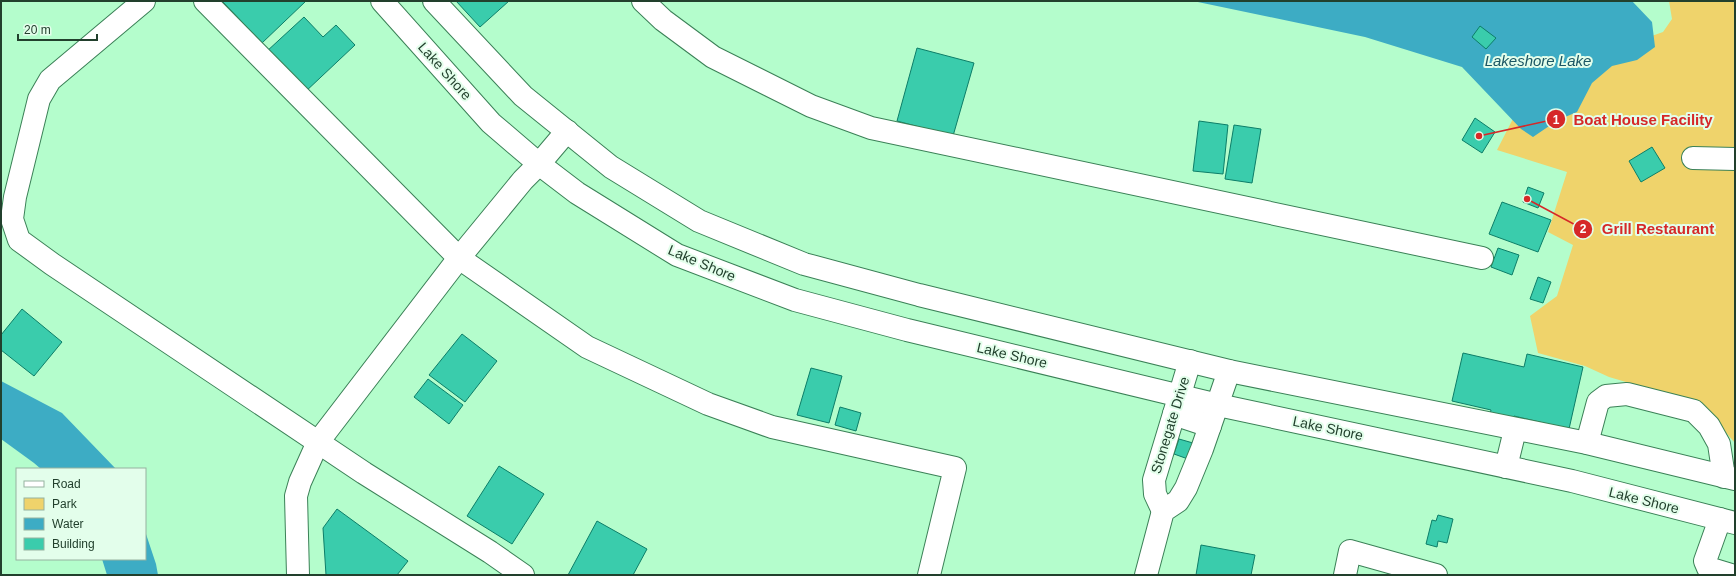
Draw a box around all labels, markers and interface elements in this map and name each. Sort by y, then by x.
scale bar [18,16,97,42]
text: 20 m [24,23,51,37]
street label: Lake Shore [415,39,475,103]
water label: Lakeshore Lake [1485,52,1591,69]
callout: Boat House Facility [1546,106,1721,133]
text: Boat House Facility [1573,111,1713,128]
text: 1 [1553,113,1560,127]
callout: Grill Restaurant [1573,215,1722,242]
text: Grill Restaurant [1602,220,1714,237]
text: 2 [1580,222,1587,236]
street label: Lake Shore [666,242,738,284]
street label: Lake Shore [975,339,1049,371]
street label: Stonegate Drive [1148,374,1192,475]
street label: Lake Shore [1291,413,1365,443]
legend [16,468,146,560]
text: Road [52,477,81,491]
street label: Lake Shore [1607,484,1681,516]
text: Park [52,497,78,511]
text: Water [52,517,84,531]
text: Building [52,537,95,551]

